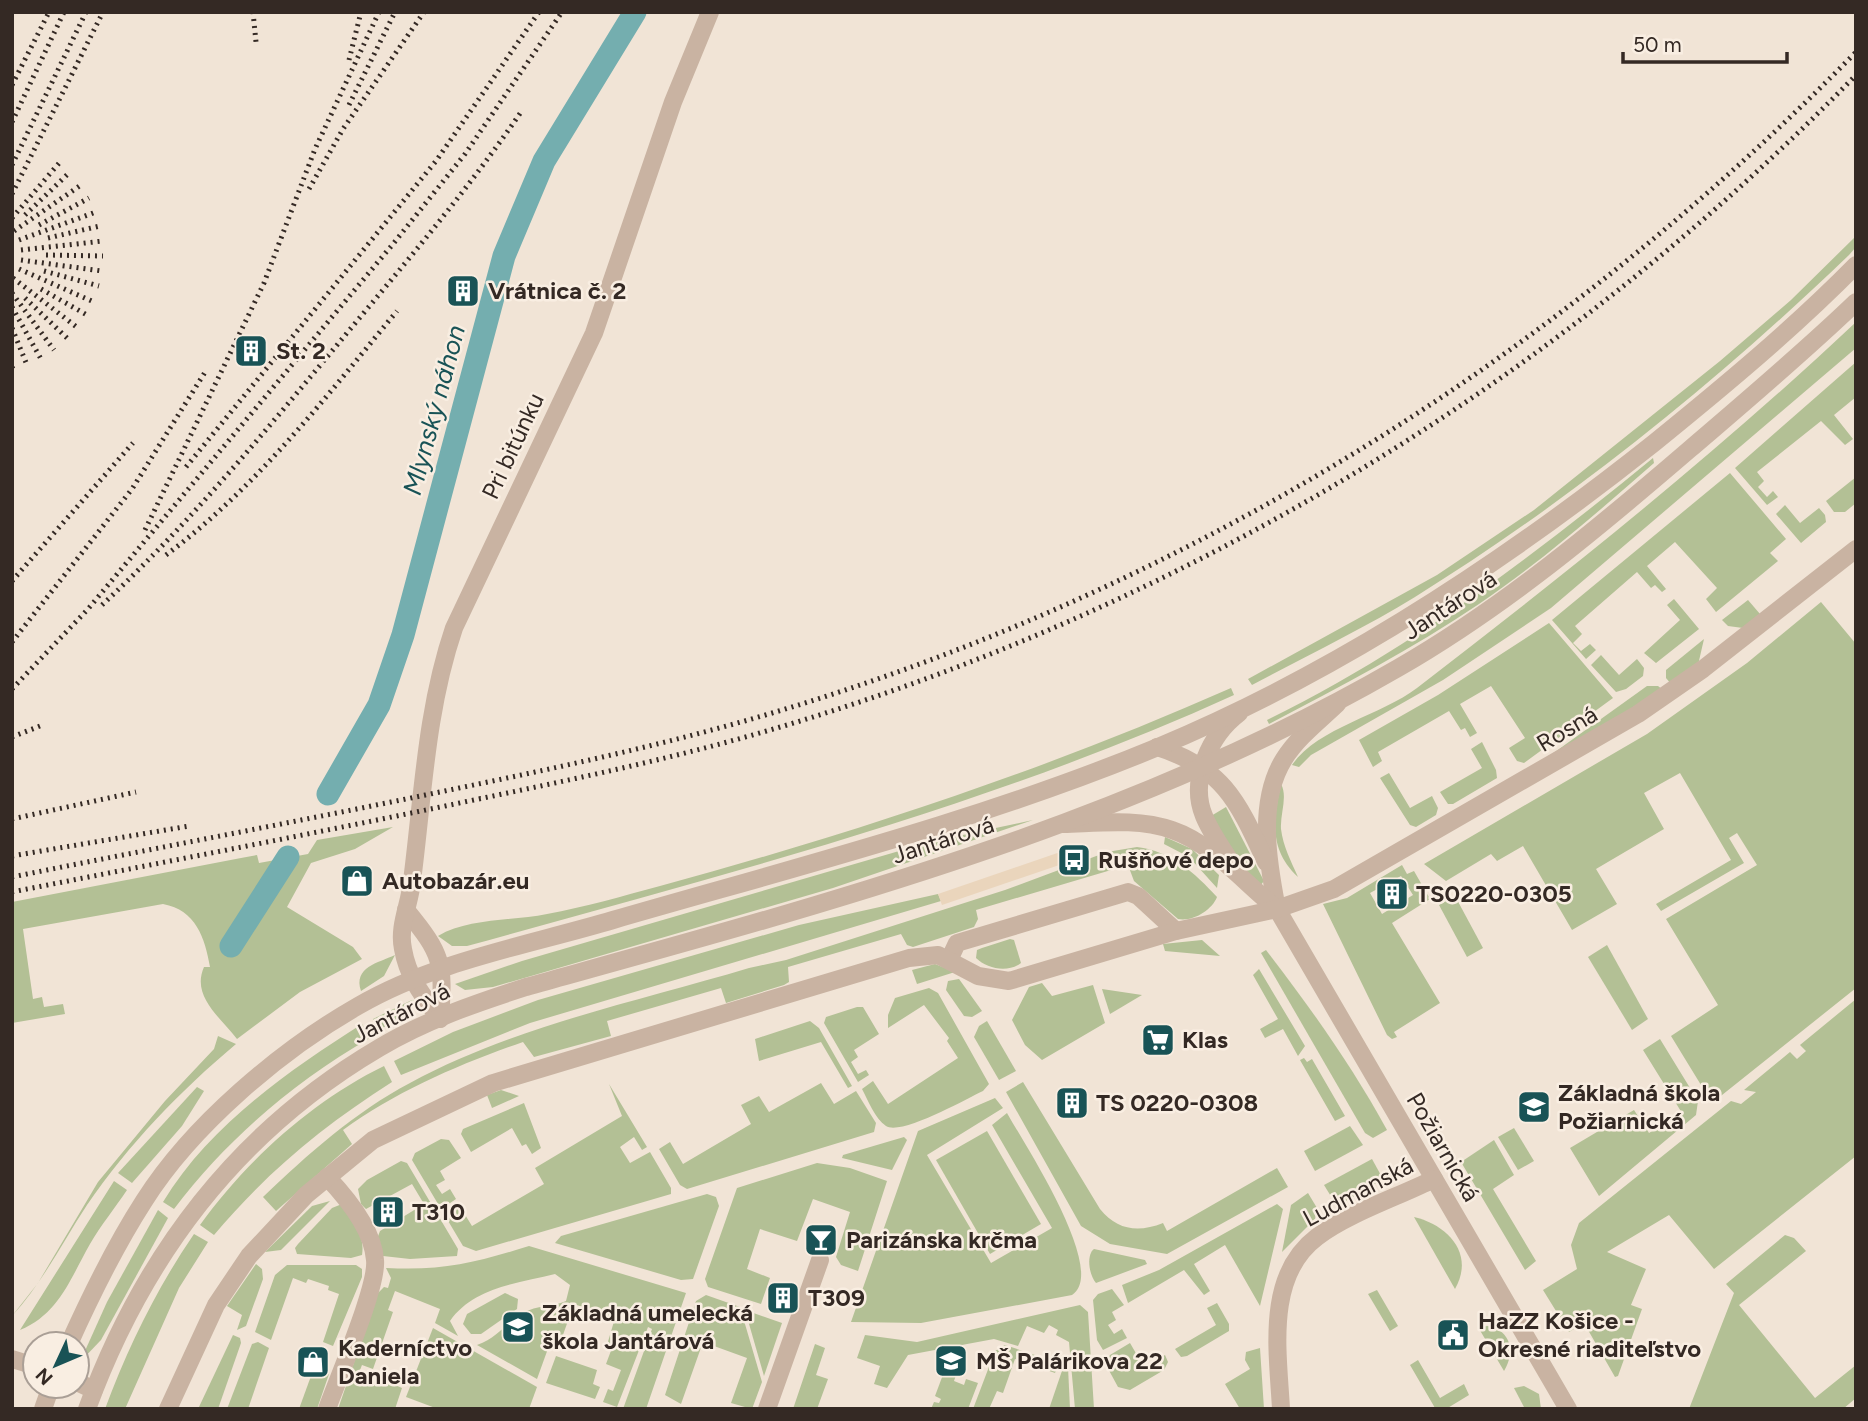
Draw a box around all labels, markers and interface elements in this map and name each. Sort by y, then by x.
scale bar [1623,21,1787,65]
text: 50 m [1633,32,1682,57]
building icon: Vrátnica č. 2 [444,272,482,310]
place label: Vrátnica č. 2 [488,276,627,305]
water label: Mlynský náhon [396,321,472,499]
building icon: St. 2 [232,332,270,370]
place label: St. 2 [276,336,326,365]
street label: Pri bitúnku [475,388,550,504]
street label: Jantárová [1398,564,1502,645]
street label: Rosná [1531,699,1602,758]
street label: Jantárová [888,809,997,870]
bus stop icon: Rušňové depo [1055,841,1093,879]
place label: Rušňové depo [1098,845,1254,874]
shop icon: Autobazár.eu [338,862,376,900]
place label: Autobazár.eu [382,866,529,895]
building icon: TS0220-0305 [1373,875,1411,913]
place label: TS0220-0305 [1416,879,1572,908]
street label: Jantárová [347,976,454,1049]
supermarket icon: Klas [1139,1021,1177,1059]
place label: Klas [1182,1025,1228,1054]
place label: Základná škola Požiarnická [1558,1078,1720,1135]
building icon: TS 0220-0308 [1053,1084,1091,1122]
street label: Požiarnická [1401,1087,1486,1206]
place label: TS 0220-0308 [1096,1088,1258,1117]
school or university icon: Základná škola Požiarnická [1515,1088,1553,1126]
street label: Ludmanská [1298,1150,1418,1233]
building icon: T310 [369,1193,407,1231]
place label: T310 [412,1197,465,1226]
bar icon: Parizánska krčma [802,1221,840,1259]
place label: Parizánska krčma [846,1225,1037,1254]
building icon: T309 [764,1279,802,1317]
place label: T309 [808,1283,865,1312]
place label: Základná umelecká škola Jantárová [542,1298,753,1355]
place label: HaZZ Košice - Okresné riaditeľstvo [1478,1306,1701,1363]
school or university icon: Základná umelecká škola Jantárová [499,1308,537,1346]
public building icon: HaZZ Košice - Okresné riaditeľstvo [1434,1316,1472,1354]
north arrow [21,1330,91,1400]
place label: Kaderníctvo Daniela [338,1333,472,1390]
school or university icon: MŠ Palárikova 22 [932,1342,970,1380]
shop icon: Kaderníctvo Daniela [294,1343,332,1381]
place label: MŠ Palárikova 22 [976,1346,1163,1375]
text: N [31,1363,58,1390]

